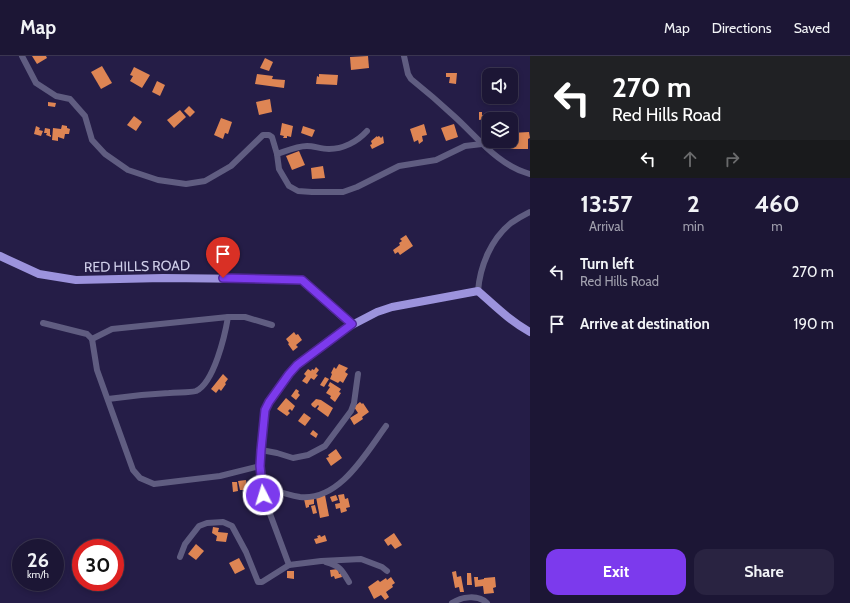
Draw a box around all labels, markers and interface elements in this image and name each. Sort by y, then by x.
text: Map [20,16,56,39]
text: Map [664,19,690,37]
text: Directions [712,19,772,37]
text: Saved [794,19,830,37]
map controls [482,68,518,148]
button: sound [482,68,518,104]
text: 270 m [612,70,691,104]
icon: left [546,72,598,124]
text: Red Hills Road [612,104,721,126]
button: layers [482,112,518,148]
icon: left [637,148,659,170]
icon: ahead [679,148,701,170]
icon: right [721,148,743,170]
text: 13:57 [580,189,632,218]
text: 2 [687,189,700,218]
text: 460 [754,189,800,218]
text: Arrival [589,218,624,234]
text: min [683,218,704,234]
text: m [771,218,783,234]
pin [206,237,240,278]
icon: arrive [212,243,234,265]
text: Turn left [580,255,634,273]
street label: RED HILLS ROAD [84,256,190,276]
icon: left [546,261,568,283]
text: 270 m [792,263,834,281]
text: Red Hills Road [580,273,659,289]
icon: arrive [546,313,568,335]
text: Arrive at destination [580,315,710,333]
text: 190 m [794,315,834,333]
position arrow [242,474,284,516]
speed limit sign: 30 [72,539,124,591]
text: 26 [27,548,49,572]
button: Exit [546,549,686,595]
button: Share [694,549,834,595]
text: km/h [27,568,49,581]

